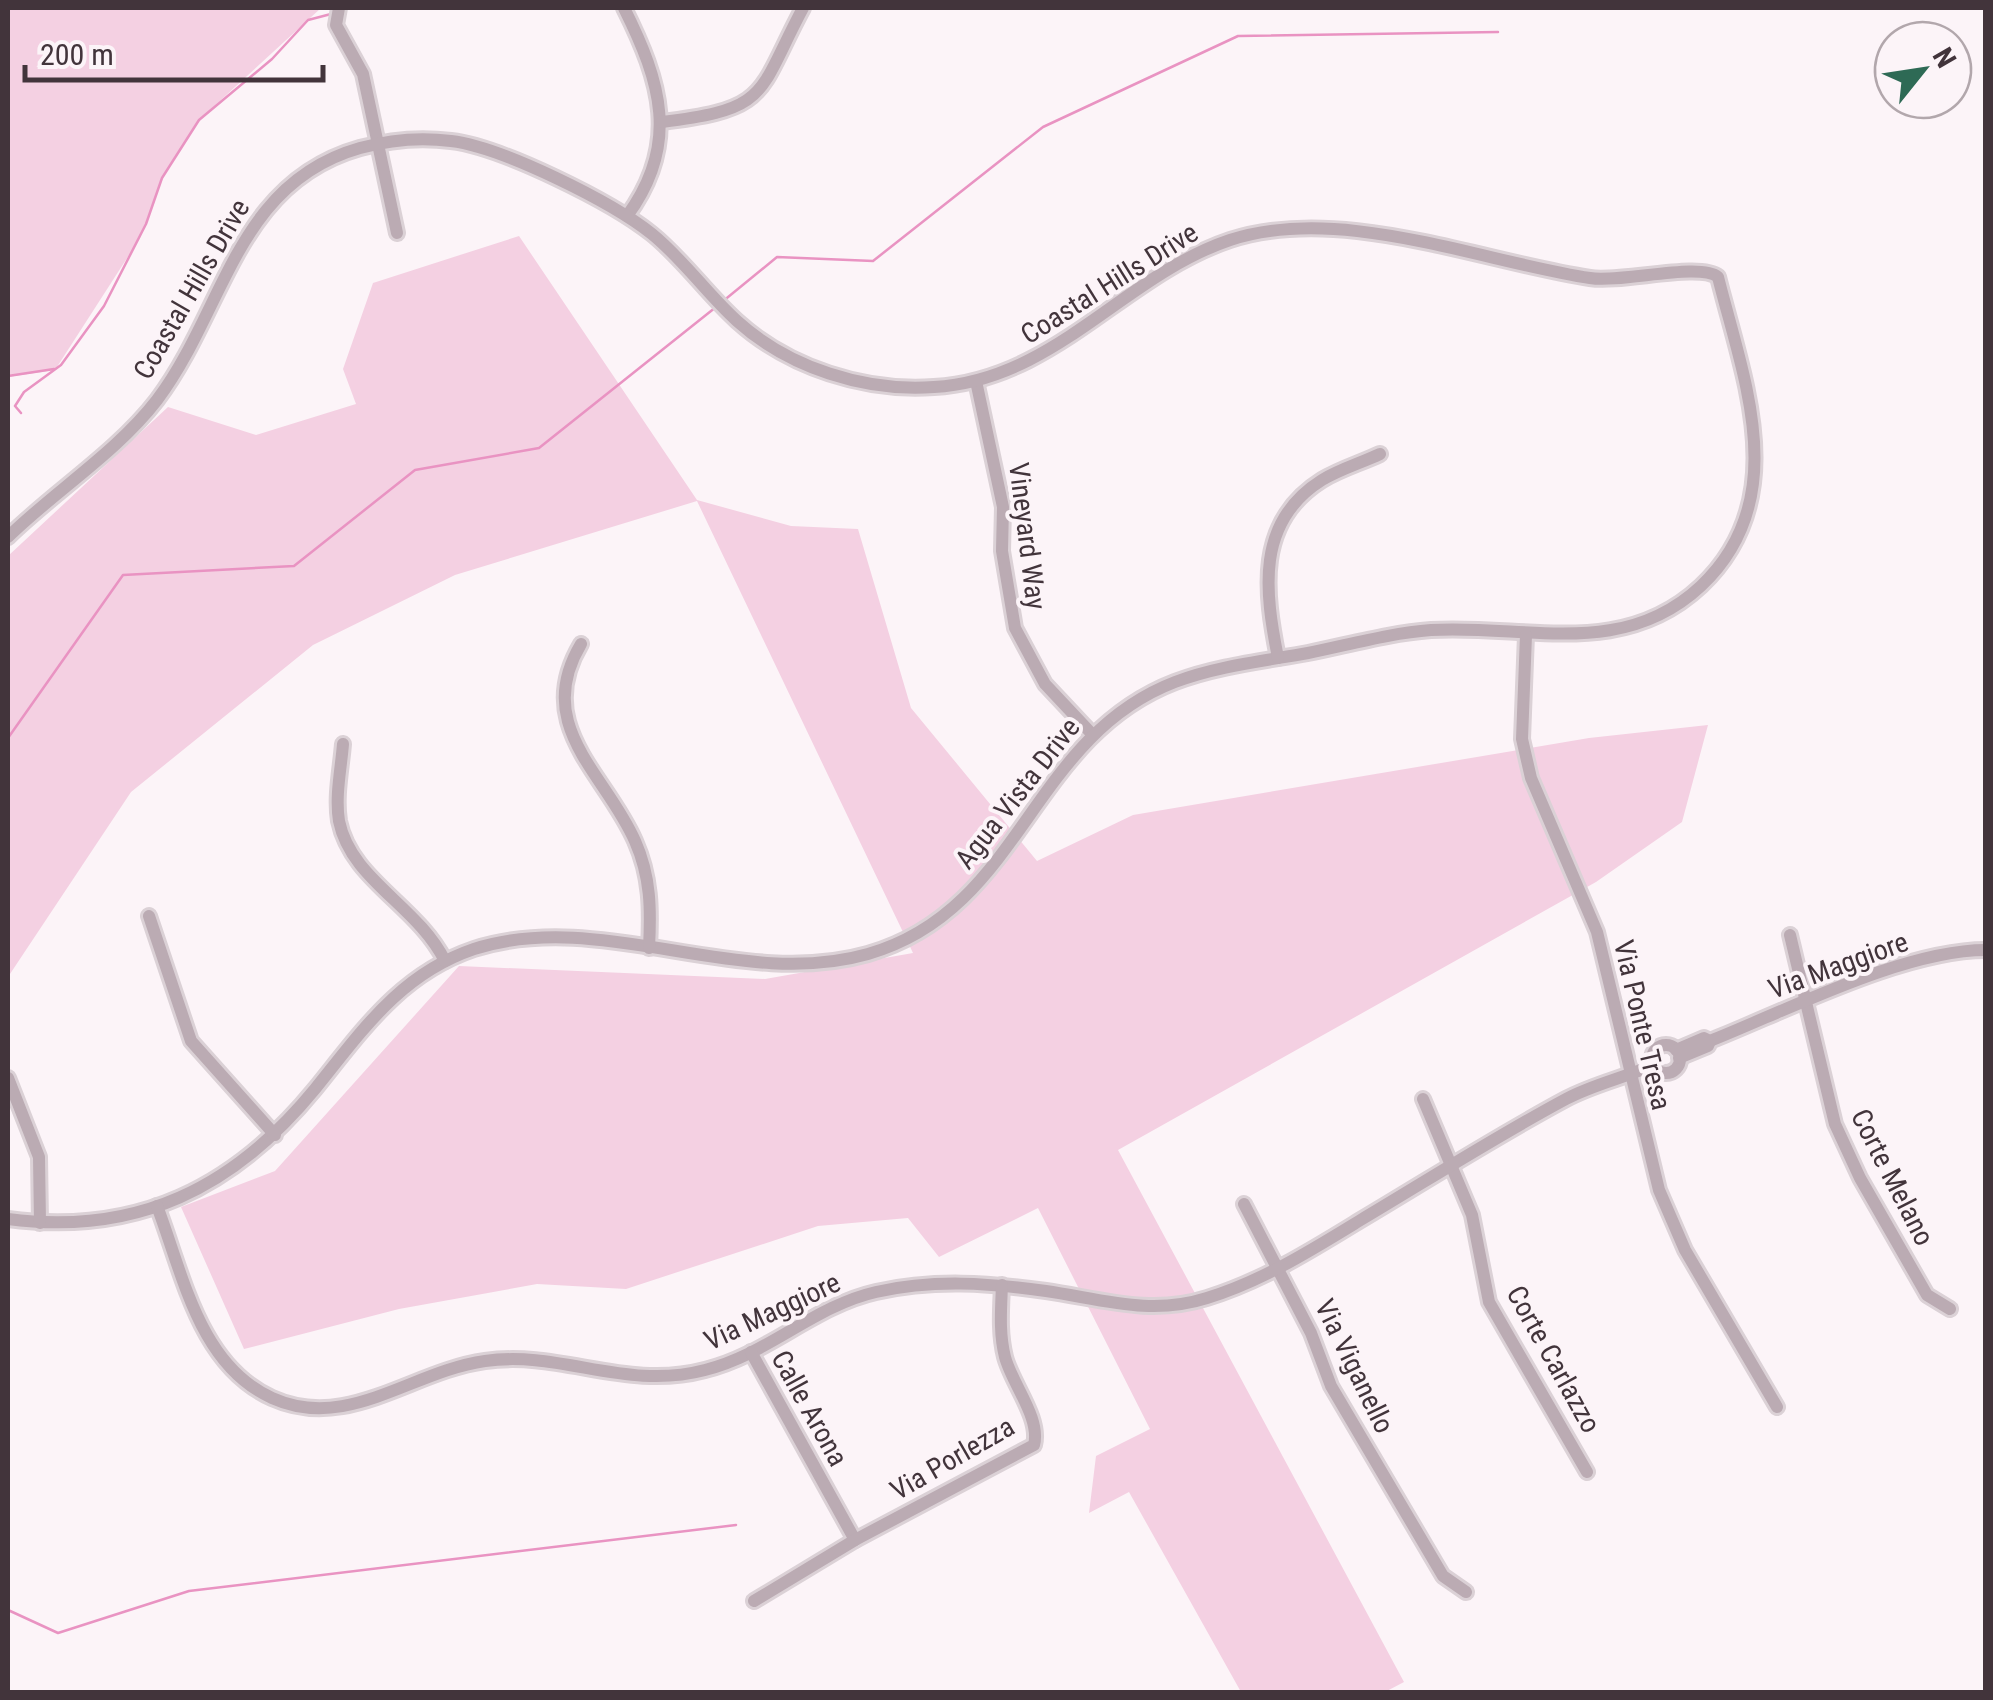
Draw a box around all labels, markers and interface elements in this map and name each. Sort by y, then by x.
scale bar [25,20,322,82]
north arrow [1873,20,1973,120]
text: 200 m [40,37,114,72]
text: N [1926,42,1963,73]
street label: Coastal Hills Drive [127,193,256,385]
street label: Coastal Hills Drive [1015,216,1204,351]
street label: Vineyard Way [1002,461,1053,612]
street label: Agua Vista Drive [948,711,1086,875]
street label: Via Maggiore [1764,925,1912,1006]
street label: Via Ponte Tresa [1607,937,1678,1113]
street label: Corte Melano [1844,1103,1941,1251]
street label: Via Maggiore [699,1266,845,1357]
street label: Corte Carlazzo [1500,1280,1608,1439]
street label: Via Viganello [1308,1294,1401,1439]
street label: Calle Arona [764,1345,855,1472]
street label: Via Porlezza [884,1410,1020,1507]

